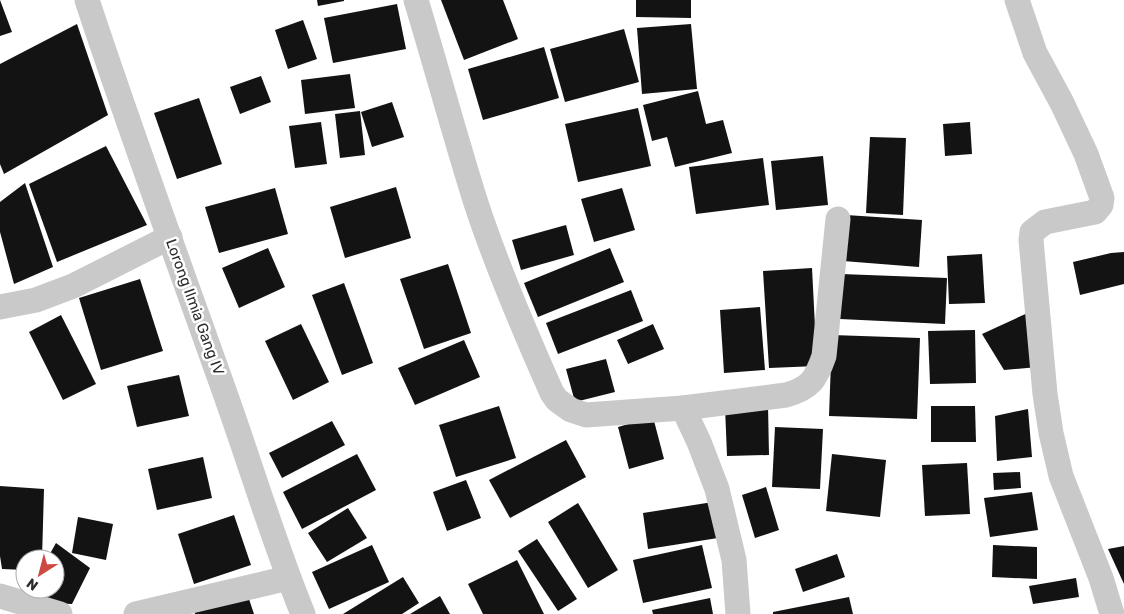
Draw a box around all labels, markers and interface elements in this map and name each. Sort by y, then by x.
street label: Lorong Ilmia Gang IV [162,236,228,378]
north arrow [15,549,65,599]
text: N [24,574,42,594]

